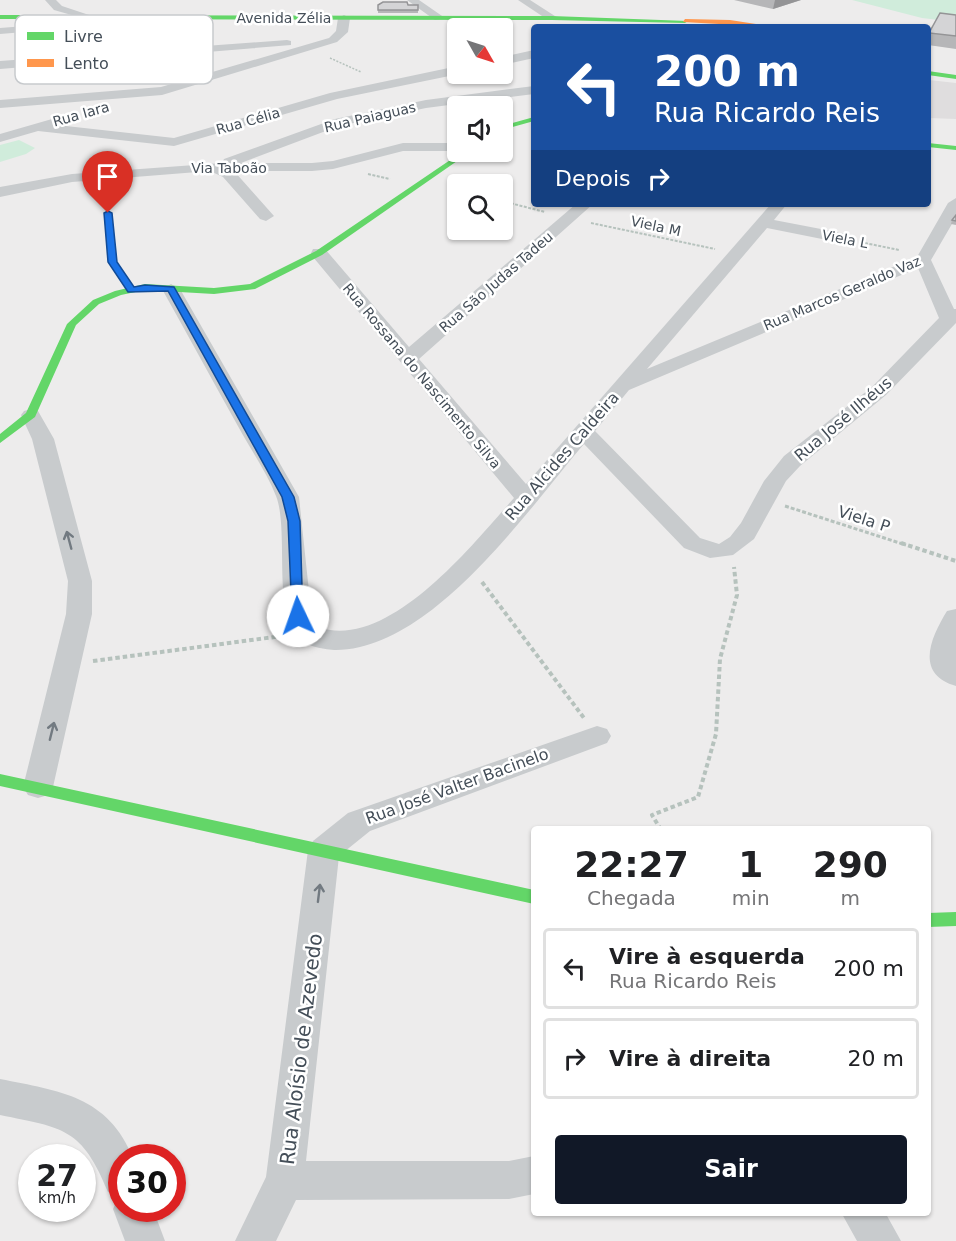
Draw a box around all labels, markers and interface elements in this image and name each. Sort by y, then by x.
street label: Avenida Zélia [237,10,331,26]
legend [15,15,213,84]
north arrow [447,18,513,84]
map controls [447,18,513,240]
text: Livre [64,27,103,46]
text: 200 m [654,47,800,96]
icon: left [555,48,633,126]
text: Lento [64,54,109,73]
button: sound [447,96,513,162]
text: Rua Ricardo Reis [654,97,880,128]
street label: Rua Iara [51,98,111,130]
street label: Rua Paiaguas [323,99,417,135]
street label: Rua Célia [214,104,282,138]
pin [82,151,133,213]
icon: arrive [91,160,124,193]
street label: Via Taboão [191,160,267,176]
icon: right [642,162,675,195]
text: Depois [555,166,630,191]
button: search [447,174,513,240]
street label: Viela M [630,213,682,239]
street label: Viela L [821,227,870,251]
street label: Rua São Judas Tadeu [436,228,556,336]
street label: Rua Marcos Geraldo Vaz [761,253,923,333]
street label: Rua Rossana do Nascimento Silva [340,280,504,472]
street label: Rua José Ilhéus [791,373,895,465]
street label: Rua Alcides Caldeira [501,388,623,524]
street label: Viela P [835,502,893,536]
one-way arrow [63,531,75,550]
position arrow [266,584,330,648]
one-way arrow [47,721,59,740]
street label: Rua José Valter Bacinelo [363,744,551,828]
text: 22:27 [574,844,689,885]
text: 1 [738,844,763,885]
text: 290 [813,844,888,885]
one-way arrow [314,883,325,903]
text: Chegada [587,886,676,910]
text: min [732,886,770,910]
text: m [841,886,860,910]
street label: Rua Aloísio de Azevedo [275,932,327,1166]
text: Vire à esquerda [609,944,805,969]
icon: left [558,952,591,985]
text: 200 m [834,956,904,981]
text: Rua Ricardo Reis [609,969,776,993]
icon: right [558,1042,591,1075]
text: Vire à direita [609,1046,771,1071]
text: 20 m [848,1046,904,1071]
button: Sair [555,1135,907,1204]
speed limit sign: 30 [108,1144,186,1222]
text: 27 [36,1158,78,1193]
text: km/h [38,1189,76,1207]

